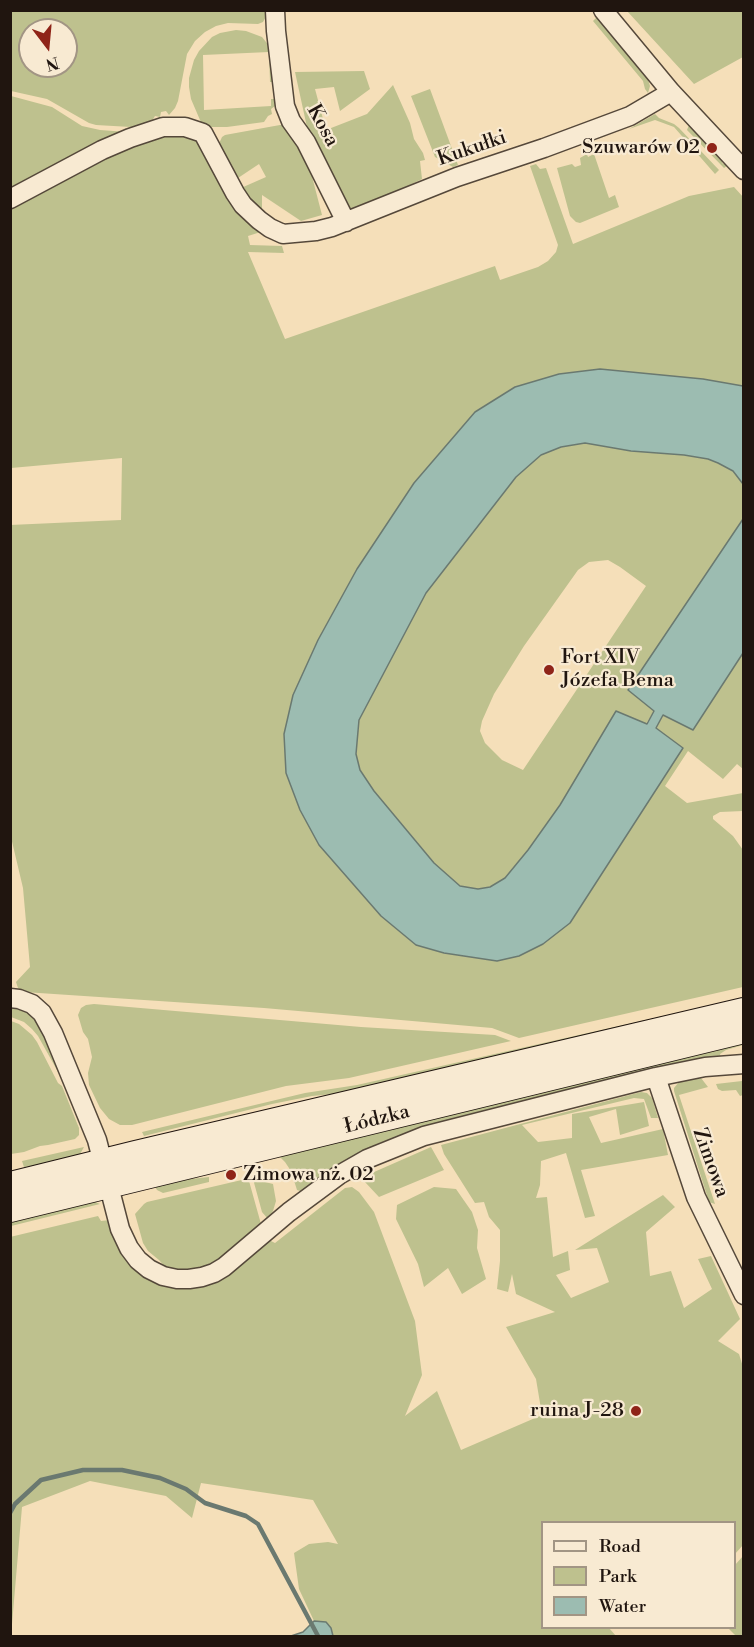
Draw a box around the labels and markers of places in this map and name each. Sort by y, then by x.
place label: Szuwarów 02 [582,136,700,160]
marker: Szuwarów 02 [705,141,719,155]
place label: Fort XIV Józefa Bema [561,646,674,693]
marker: Fort XIV Józefa Bema [542,663,556,677]
place label: Zimowa nż. 02 [243,1163,374,1187]
marker: Zimowa nż. 02 [224,1168,238,1182]
place label: ruina J-28 [530,1399,624,1423]
marker: ruina J-28 [629,1404,643,1418]

